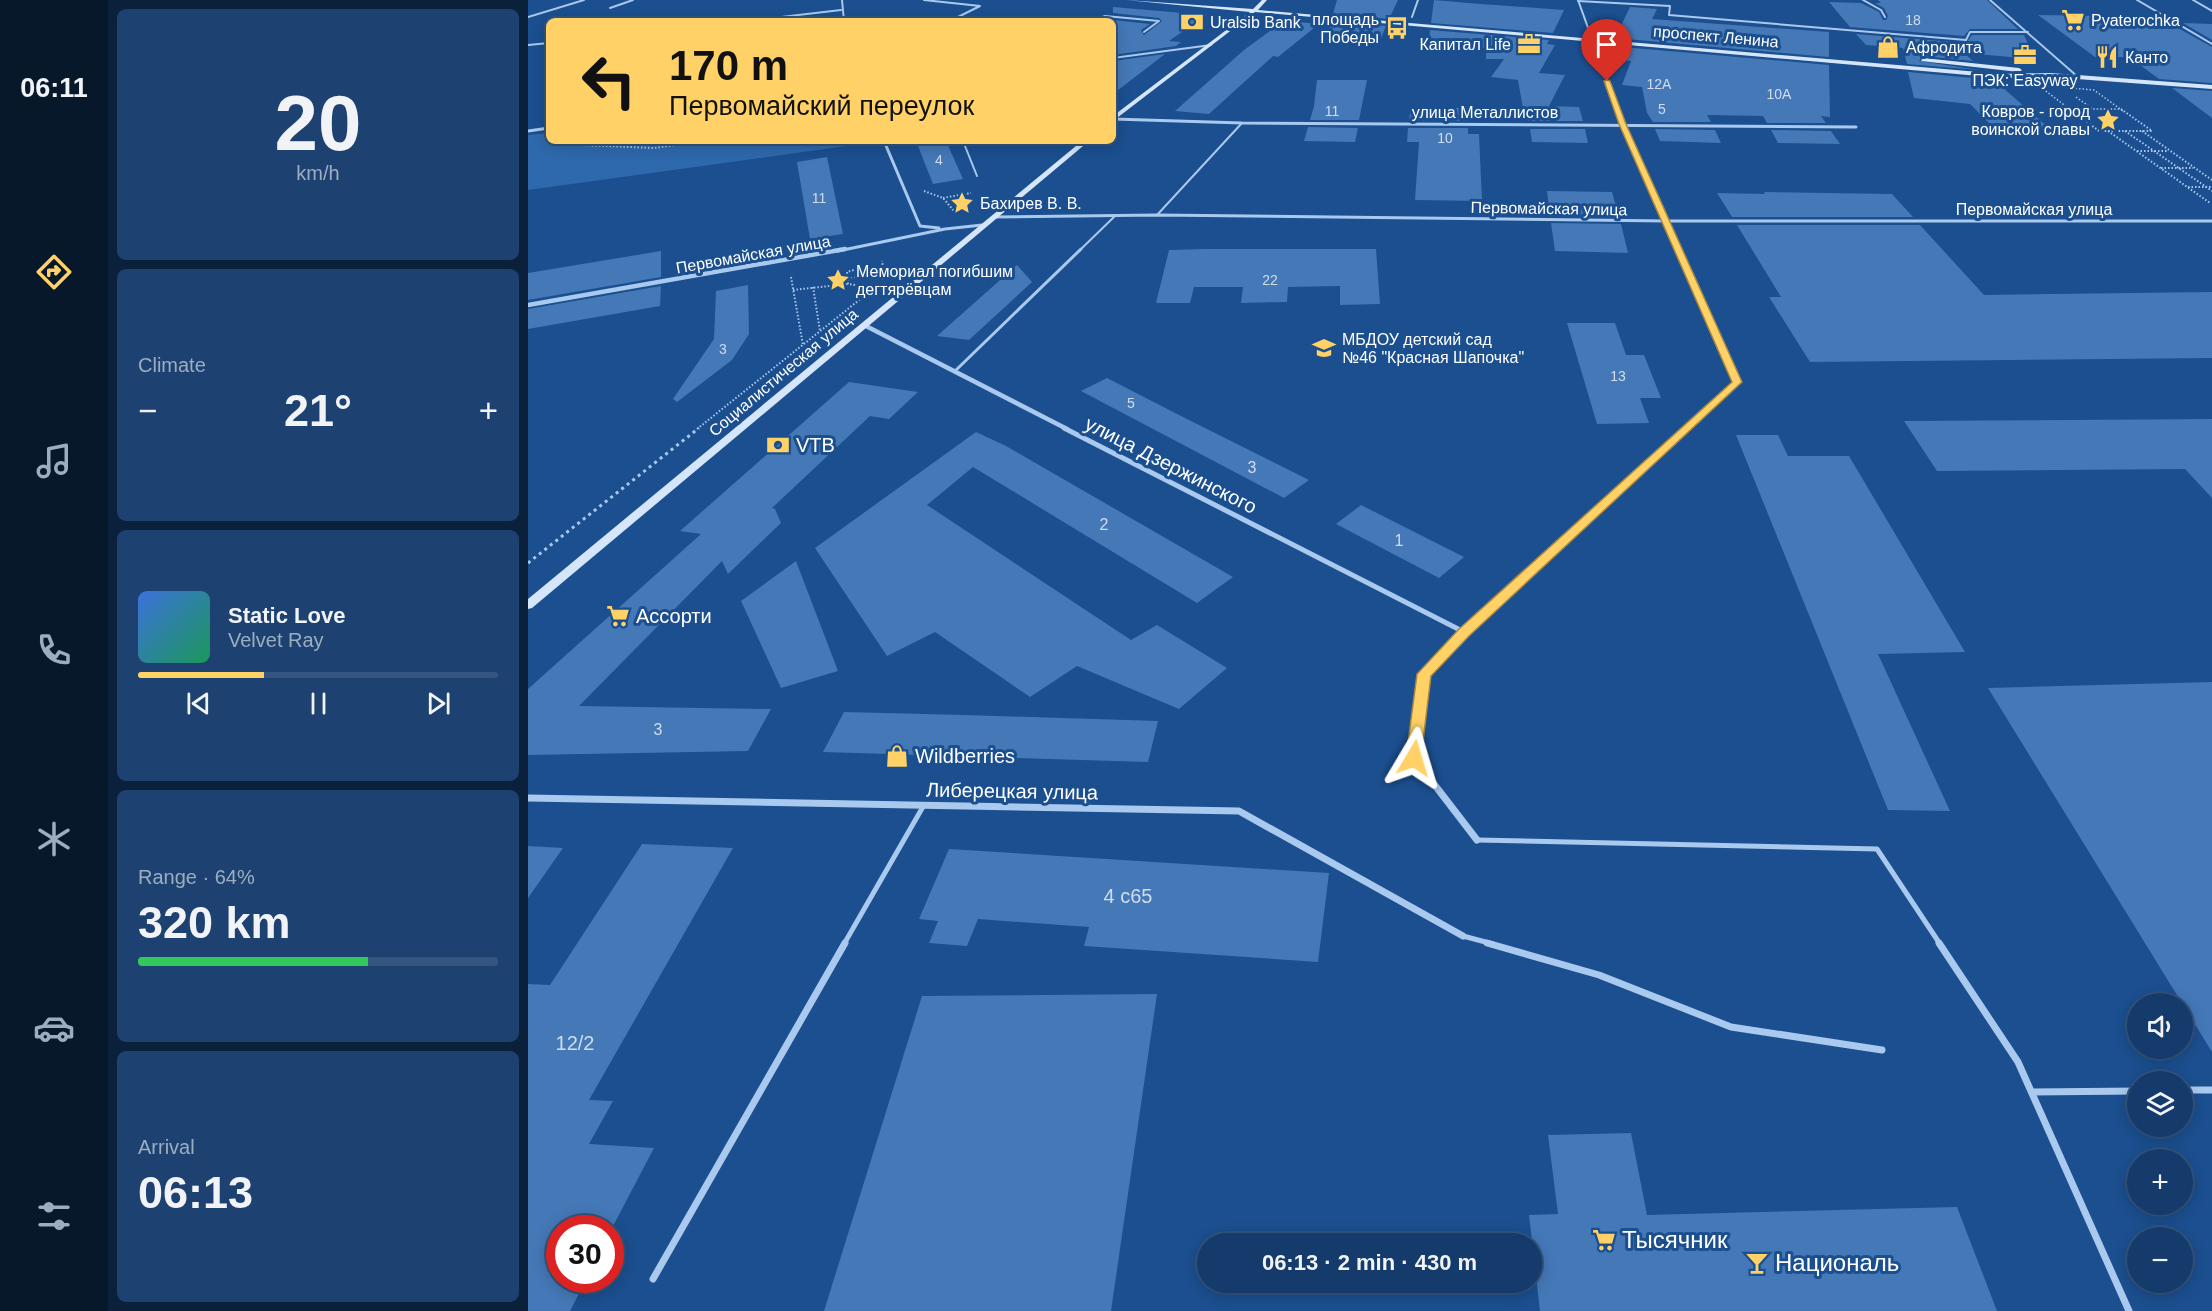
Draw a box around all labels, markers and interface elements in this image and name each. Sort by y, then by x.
supermarket icon: Pyaterochka [2060,7,2086,33]
bank icon: Uralsib Bank [1179,9,1205,35]
place label: площадь Победы [1312,11,1379,46]
house number: 18 [1905,12,1921,28]
place label: Pyaterochka [2091,12,2180,29]
place label: Uralsib Bank [1210,14,1302,31]
bus stop icon: площадь Победы [1384,15,1410,41]
pin [1581,19,1632,81]
street label: проспект Ленина [1653,23,1779,50]
icon: arrive [1590,28,1623,61]
office icon: Капитал Life [1516,31,1542,57]
shop icon: Афродита [1875,34,1901,60]
place label: Капитал Life [1420,36,1511,53]
place label: Афродита [1906,39,1982,56]
icon: left [570,42,648,120]
text: 170 m [669,42,788,89]
office icon: ПЭК: Easyway [2012,42,2038,68]
restaurant icon: Канто [2094,44,2120,70]
place label: Канто [2125,49,2168,66]
place label: ПЭК: Easyway [1972,72,2078,89]
text: 06:11 [20,73,88,103]
house number: 12А [1647,76,1672,92]
text: 20 [275,79,361,167]
house number: 10А [1767,86,1792,102]
text: Первомайский переулок [669,91,974,121]
house number: 5 [1658,101,1666,117]
house number: 11 [1325,103,1339,119]
place label: Ковров - город воинской славы [1971,103,2091,138]
street label: улица Металлистов [1412,104,1558,121]
place icon: Ковров - город воинской славы [2095,107,2121,133]
house number: 10 [1437,130,1453,146]
house number: 4 [935,152,943,168]
text: km/h [296,162,340,184]
house number: 11 [812,190,826,206]
place icon: Бахирев В. В. [949,190,975,216]
place label: Бахирев В. В. [980,195,1082,212]
street label: Первомайская улица [1471,199,1628,218]
street label: Первомайская улица [1956,201,2112,218]
street label: Первомайская улица [674,232,832,276]
icon: directions [33,251,75,293]
place label: Мемориал погибшим дегтярёвцам [856,263,1013,298]
place icon: Мемориал погибшим дегтярёвцам [825,267,851,293]
house number: 22 [1262,272,1278,288]
street label: Социалистическая улица [706,305,861,440]
place label: МБДОУ детский сад №46 "Красная Шапочка" [1342,331,1524,366]
school or university icon: МБДОУ детский сад №46 "Красная Шапочка" [1311,335,1337,361]
house number: 3 [719,341,727,357]
text: Climate [138,354,206,376]
house number: 13 [1610,368,1626,384]
text: 21° [284,385,352,436]
text: − [138,392,157,429]
text: + [479,392,498,429]
house number: 5 [1127,395,1135,411]
street label: улица Дзержинского [1082,412,1260,518]
bank icon: VTB [765,432,791,458]
place label: VTB [796,434,835,456]
icon: music [33,440,75,482]
house number: 3 [1248,459,1257,476]
house number: 2 [1100,516,1109,533]
house number: 1 [1395,532,1404,549]
text: Static Love [228,603,345,628]
supermarket icon: Ассорти [605,603,631,629]
place label: Ассорти [636,605,712,627]
icon: phone [33,629,75,671]
text: Velvet Ray [228,629,324,651]
icon: previous [182,687,215,720]
icon: pause [302,687,335,720]
icon: next [422,687,455,720]
house number: 3 [654,721,663,738]
position arrow [1382,726,1446,790]
shop icon: Wildberries [884,743,910,769]
place label: Wildberries [915,745,1015,767]
street label: Либерецкая улица [926,779,1099,804]
icon: climate [33,818,75,860]
text: Range · 64% [138,866,255,888]
house number: 4 с65 [1104,885,1152,907]
text: 320 km [138,897,291,948]
map controls [2127,993,2193,1293]
button: sound [2127,993,2193,1059]
icon: car [33,1007,75,1049]
house number: 12/2 [556,1032,594,1054]
button: layers [2127,1071,2193,1137]
text: Arrival [138,1136,195,1158]
button: + [2127,1149,2193,1215]
text: 06:13 [138,1167,253,1218]
icon: filters [33,1195,75,1237]
speed limit sign: 30 [546,1215,624,1293]
place label: Тысячник [1622,1226,1728,1253]
supermarket icon: Тысячник [1591,1227,1617,1253]
button: − [2127,1227,2193,1293]
place label: Националь [1775,1249,1899,1276]
text: 06:13 · 2 min · 430 m [1262,1250,1477,1275]
bar icon: Националь [1744,1250,1770,1276]

